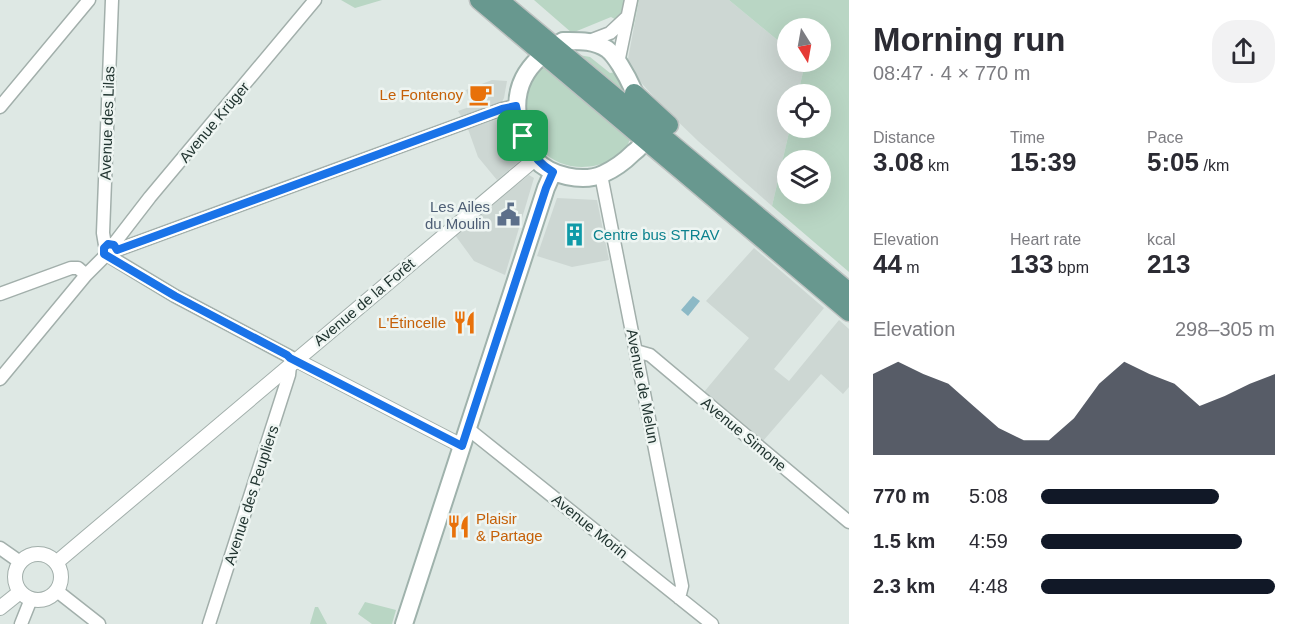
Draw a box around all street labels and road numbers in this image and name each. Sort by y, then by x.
street label: Avenue des Lilas [97,66,117,180]
street label: Avenue Krüger [175,78,253,166]
street label: Avenue de la Forêt [310,254,419,349]
street label: Avenue de Melun [624,327,662,445]
street label: Avenue Simone [698,394,790,474]
street label: Avenue des Peupliers [220,423,282,567]
street label: Avenue Morin [549,490,631,562]

